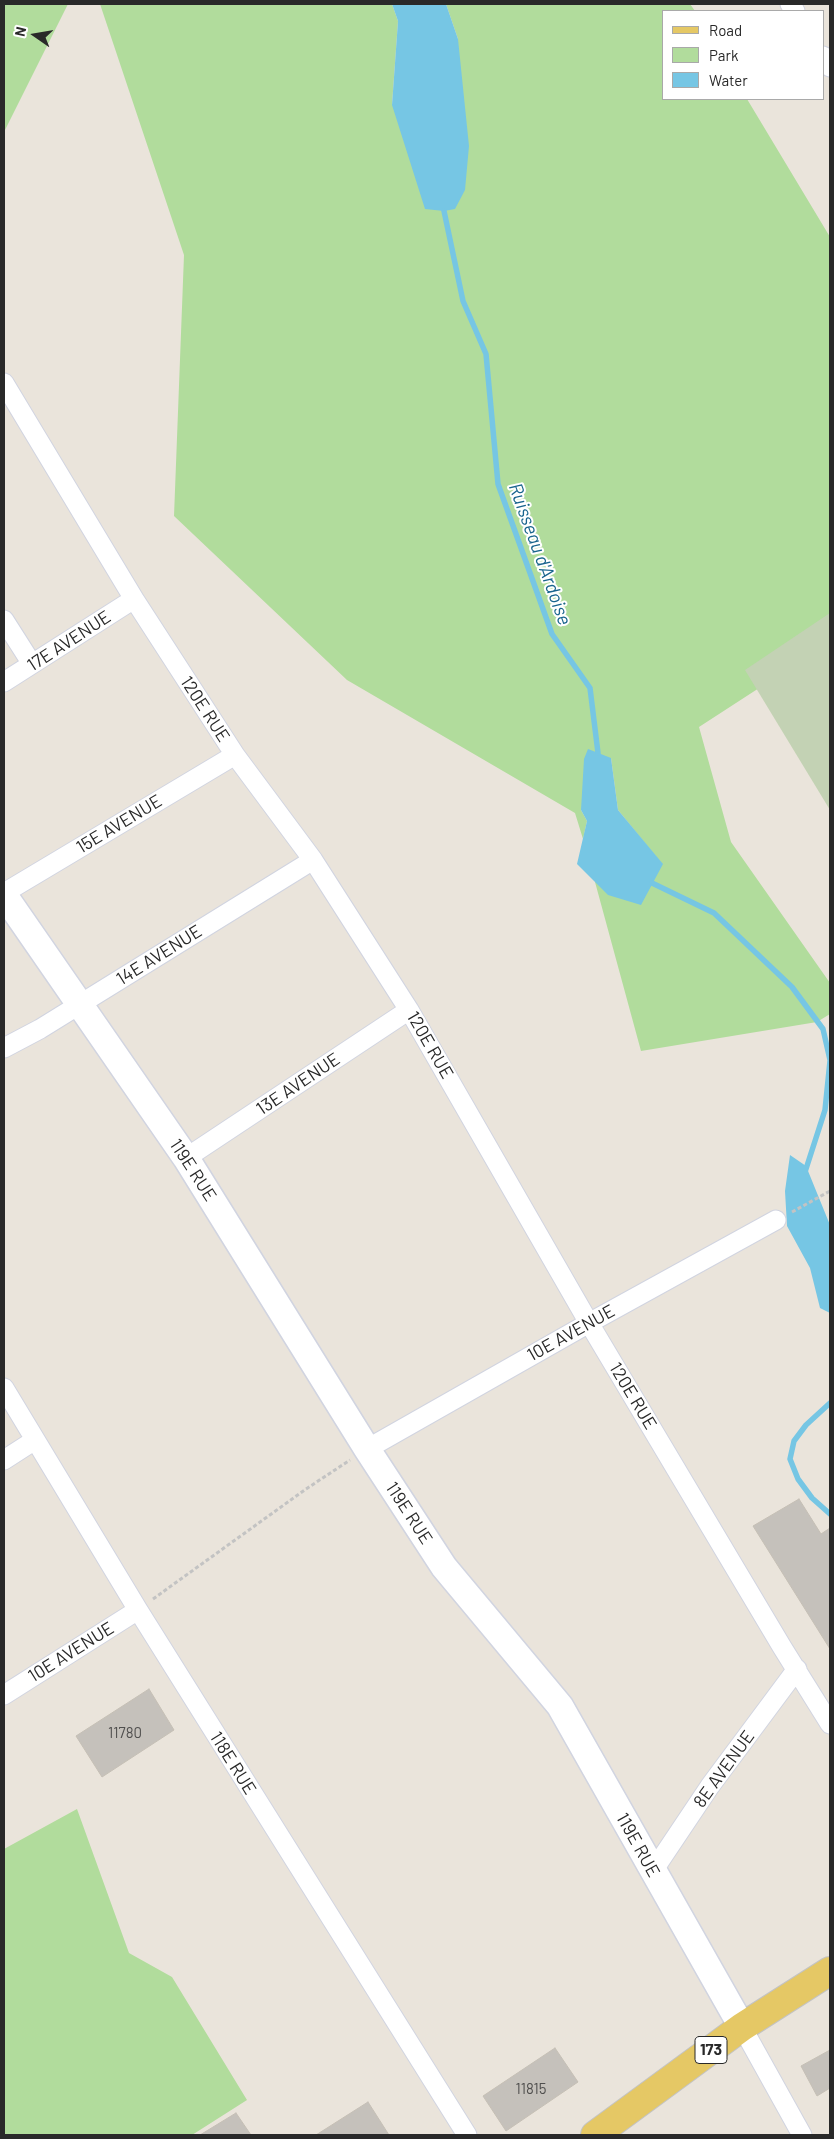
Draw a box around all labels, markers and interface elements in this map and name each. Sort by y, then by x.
north arrow [10,10,60,60]
legend [662,10,824,100]
text: Road [709,21,742,39]
text: N [11,25,29,38]
text: Park [709,46,738,64]
text: Water [709,71,748,89]
water label: Ruisseau d'Ardoise [504,480,576,628]
street label: 17E AVENUE [23,606,115,676]
street label: 120E RUE [176,672,234,746]
street label: 15E AVENUE [72,790,166,858]
street label: 14E AVENUE [112,920,206,990]
street label: 120E RUE [402,1007,458,1083]
street label: 13E AVENUE [252,1048,344,1120]
street label: 119E RUE [165,1135,221,1205]
street label: 10E AVENUE [523,1300,619,1366]
street label: 120E RUE [605,1359,661,1433]
street label: 119E RUE [381,1478,437,1548]
street label: 10E AVENUE [24,1617,118,1687]
house number: 11780 [108,1724,142,1742]
street label: 8E AVENUE [689,1726,759,1812]
street label: 118E RUE [205,1728,261,1798]
street label: 119E RUE [612,1809,664,1881]
road number: 173 [695,2036,727,2064]
house number: 11815 [516,2080,546,2098]

